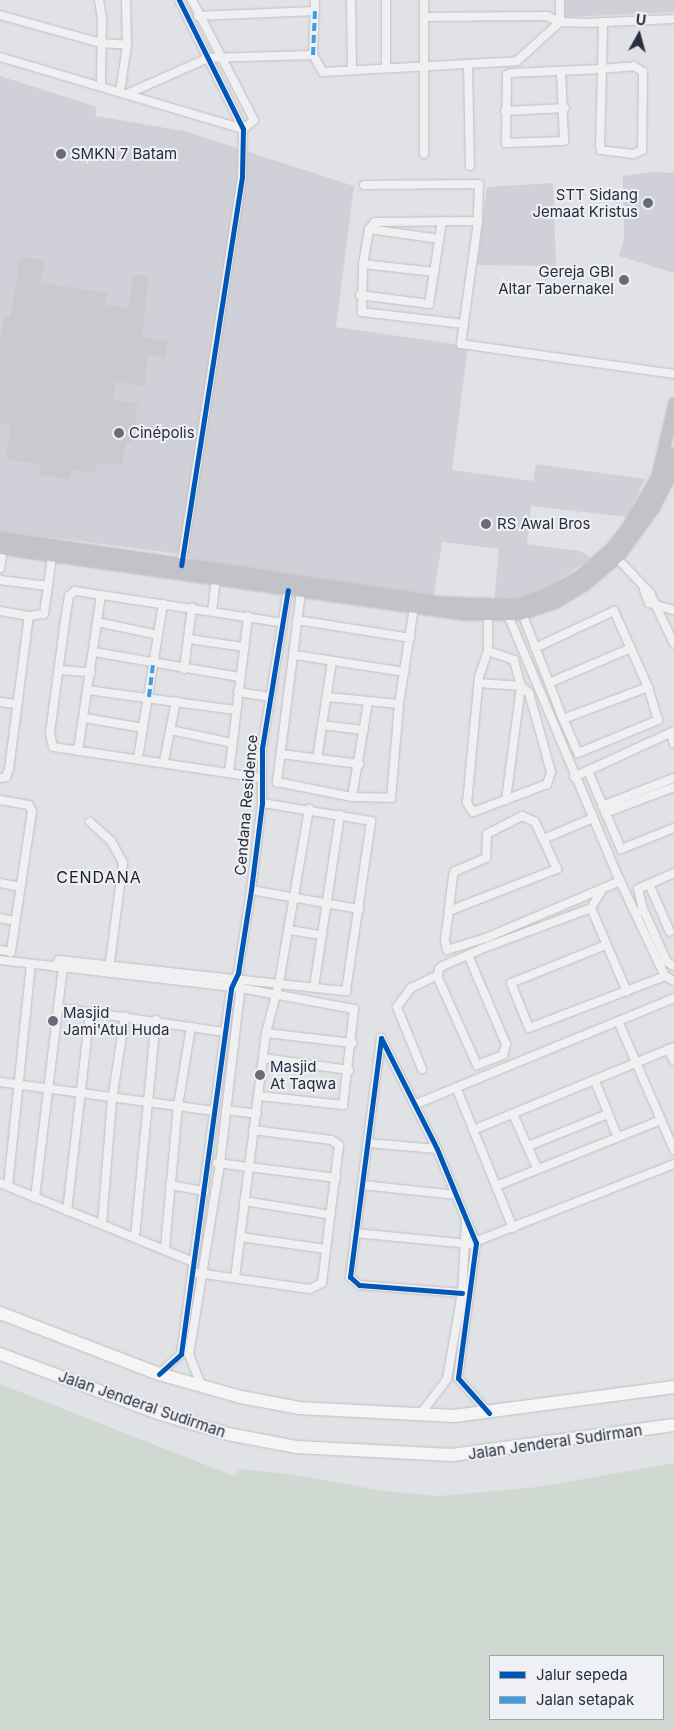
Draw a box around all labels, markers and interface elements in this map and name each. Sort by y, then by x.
north arrow [614,10,664,60]
text: U [635,11,647,29]
place label: SMKN 7 Batam [71,145,177,163]
marker: SMKN 7 Batam [55,148,67,160]
place label: STT Sidang Jemaat Kristus [532,185,638,220]
marker: STT Sidang Jemaat Kristus [642,197,654,209]
place label: Gereja GBI Altar Tabernakel [498,262,614,297]
marker: Gereja GBI Altar Tabernakel [618,274,630,286]
place label: Cinépolis [129,424,195,442]
marker: Cinépolis [113,427,125,439]
place label: RS Awal Bros [497,515,591,533]
marker: RS Awal Bros [479,517,493,531]
street label: Cendana Residence [231,734,261,876]
district label: CENDANA [55,867,143,887]
place label: Masjid Jami'Atul Huda [63,1003,169,1038]
marker: Masjid Jami'Atul Huda [47,1015,59,1027]
place label: Masjid At Taqwa [270,1057,336,1092]
marker: Masjid At Taqwa [254,1069,266,1081]
street label: Jalan Jenderal Sudirman [56,1367,228,1441]
street label: Jalan Jenderal Sudirman [467,1421,643,1463]
legend [489,1655,664,1720]
text: Jalur sepeda [536,1665,628,1684]
text: Jalan setapak [536,1690,634,1709]

